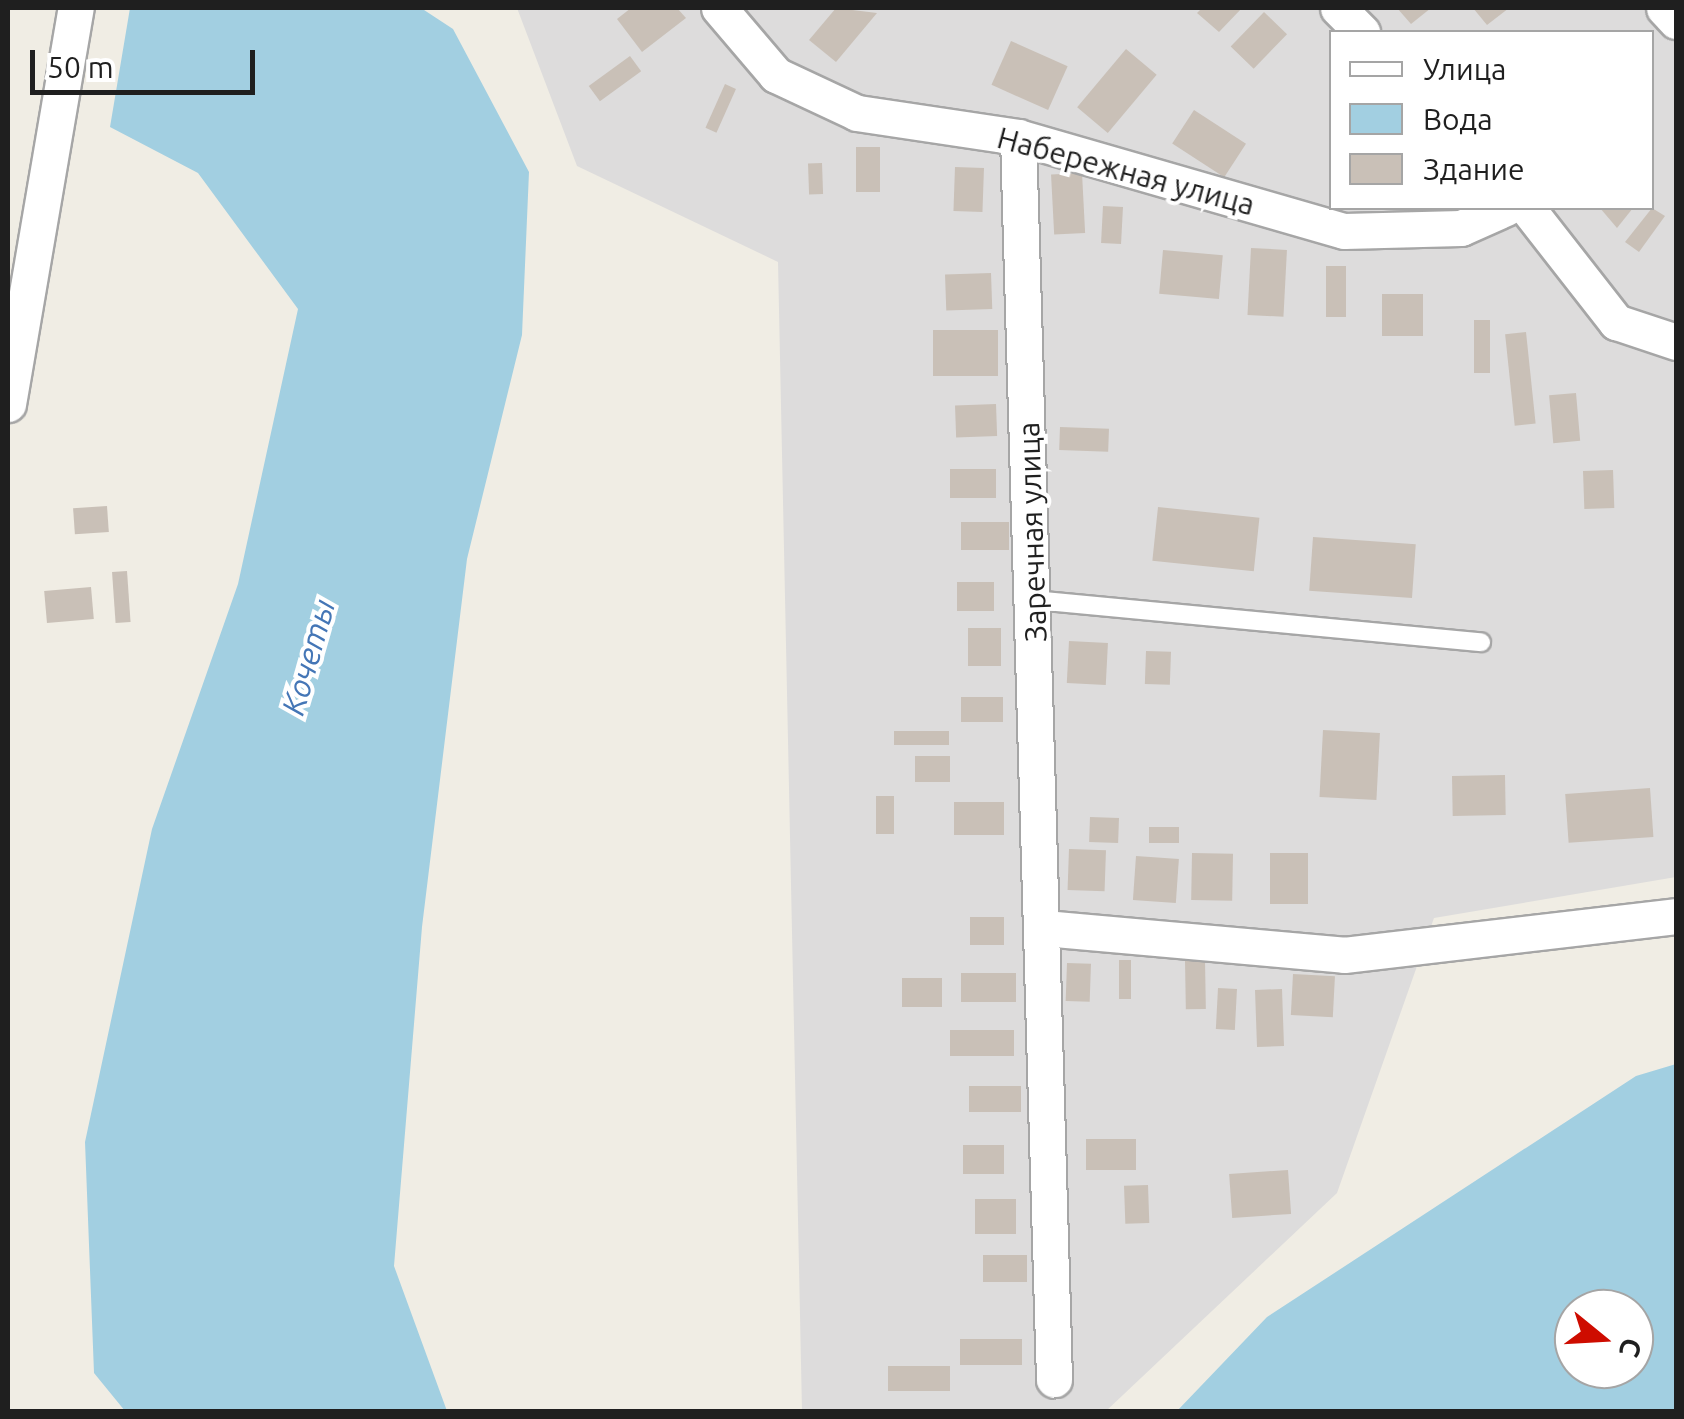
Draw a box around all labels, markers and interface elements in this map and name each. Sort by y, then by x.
scale bar [35,30,260,92]
legend [1329,30,1654,210]
text: 50 m [47,50,114,84]
text: Улица [1423,52,1507,86]
text: Вода [1423,102,1493,136]
street label: Набережная улица [993,119,1259,223]
text: Здание [1423,152,1525,186]
street label: Заречная улица [1010,421,1054,643]
water label: Кочеты [273,595,343,719]
north arrow [1554,1289,1654,1389]
text: С [1614,1335,1649,1361]

